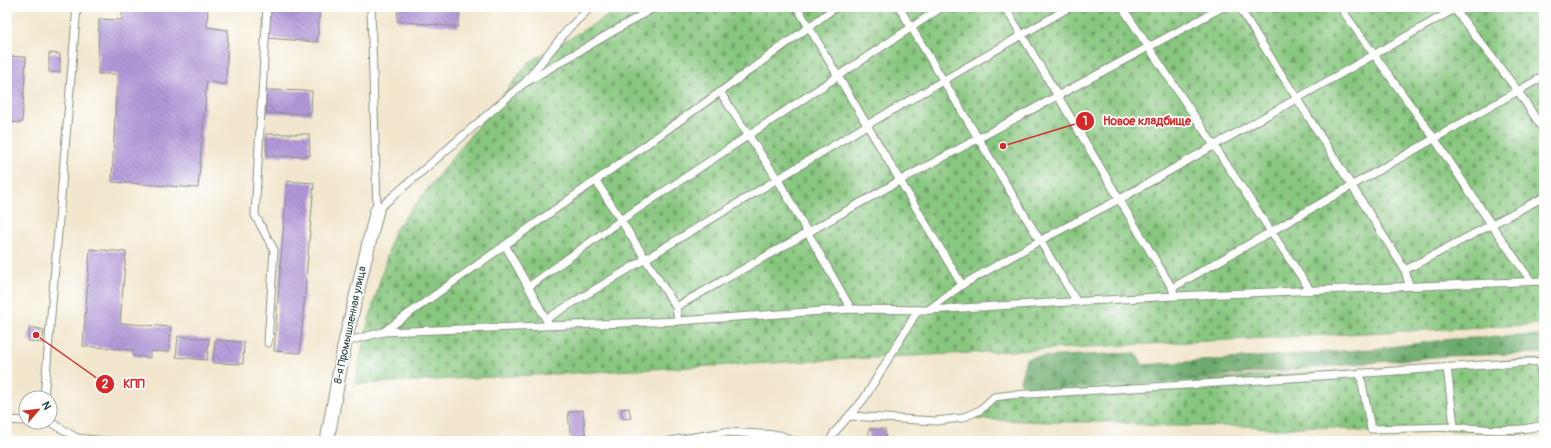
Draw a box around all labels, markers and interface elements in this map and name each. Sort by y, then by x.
callout: Новое кладбище [1075,109,1200,133]
text: 1 [1083,114,1087,129]
text: Новое кладбище [1103,114,1192,129]
street label: 8-я Промышленная улица [331,265,369,385]
callout: КПП [95,372,152,396]
text: 2 [102,377,109,392]
text: КПП [123,377,145,392]
north arrow [18,390,58,430]
text: N [39,399,54,412]

